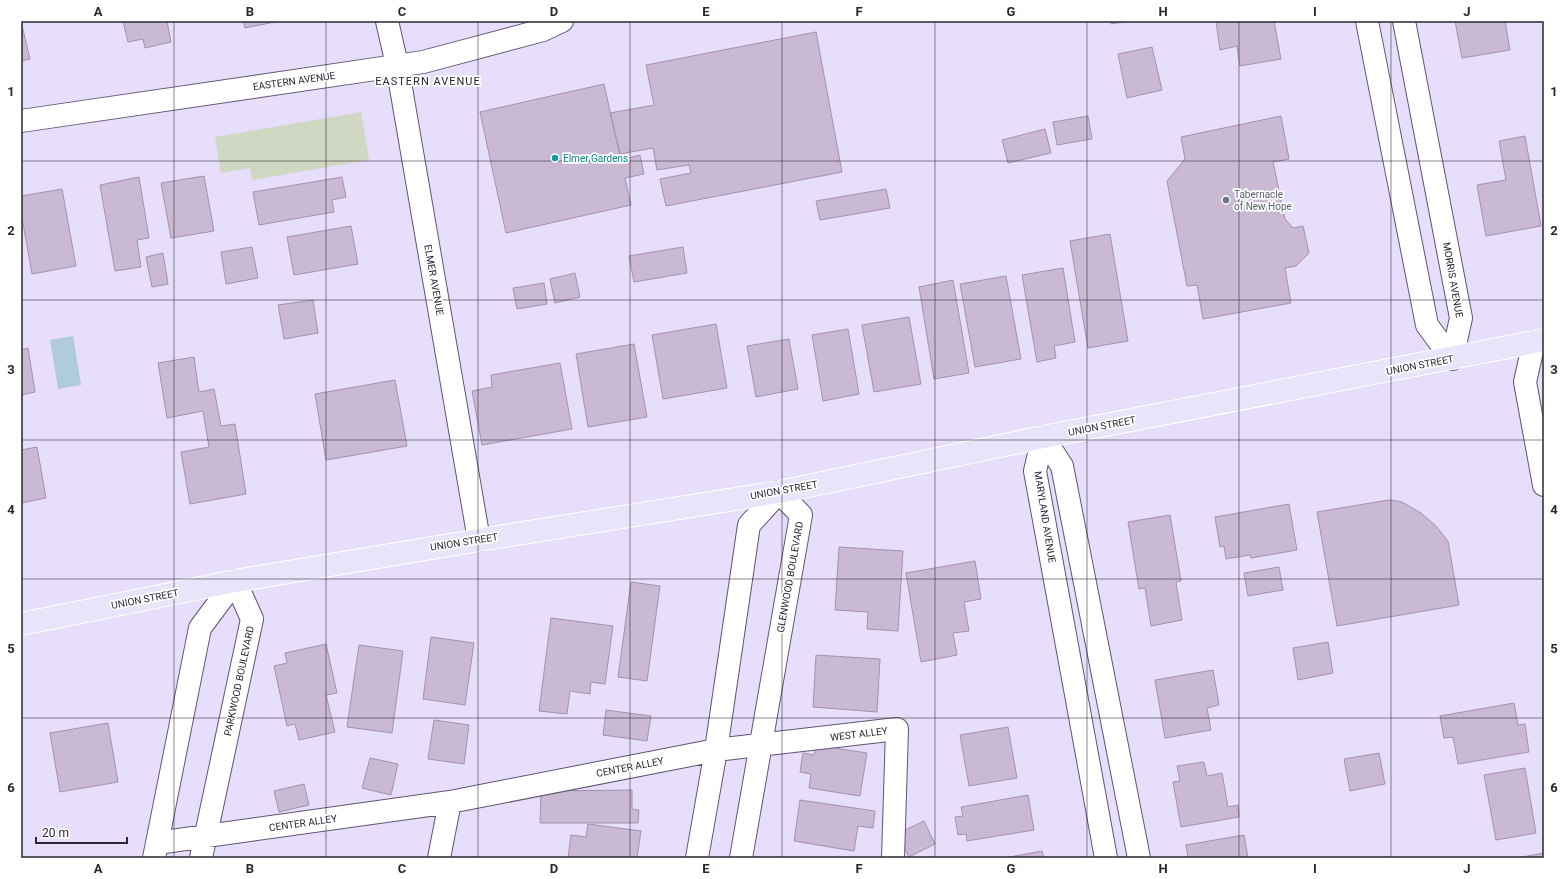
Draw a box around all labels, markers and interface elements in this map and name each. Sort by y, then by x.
text: A [94,4,103,19]
text: B [246,4,254,19]
text: C [398,4,407,19]
text: D [550,4,558,19]
text: E [702,4,710,19]
text: F [855,4,863,19]
text: G [1007,4,1016,19]
text: H [1158,4,1168,19]
text: I [1313,4,1317,19]
text: J [1463,4,1471,19]
street label: EASTERN AVENUE [252,70,336,92]
district label: EASTERN AVENUE [375,75,481,88]
text: 1 [7,84,15,99]
text: 1 [1550,84,1558,99]
marker: Elmer Gardens [550,153,560,163]
place label: Elmer Gardens [563,153,628,164]
place label: Tabernacle of New Hope [1234,189,1292,212]
marker: Tabernacle of New Hope [1221,195,1231,205]
text: 2 [7,223,15,238]
text: 2 [1550,223,1558,238]
street label: MORRIS AVENUE [1441,241,1465,319]
street label: ELMER AVENUE [422,244,446,317]
street label: UNION STREET [1385,353,1455,377]
text: 3 [7,362,15,377]
text: 3 [1550,362,1558,377]
street label: UNION STREET [1067,414,1137,438]
street label: MARYLAND AVENUE [1032,470,1058,564]
street label: UNION STREET [749,479,819,501]
text: 4 [7,502,15,517]
text: 4 [1550,502,1558,517]
street label: GLENWOOD BOULEVARD [775,521,805,633]
street label: UNION STREET [429,531,499,553]
street label: UNION STREET [110,587,180,611]
street label: PARKWOOD BOULEVARD [222,625,256,737]
text: 5 [7,641,15,656]
text: 5 [1550,641,1558,656]
street label: WEST ALLEY [830,725,888,743]
street label: CENTER ALLEY [595,755,665,779]
text: 6 [7,780,15,795]
text: 6 [1550,780,1558,795]
street label: CENTER ALLEY [268,813,338,833]
scale bar [36,819,127,845]
text: 20 m [42,826,69,840]
text: A [94,861,103,876]
text: B [246,861,254,876]
text: C [398,861,407,876]
text: D [550,861,558,876]
text: E [702,861,710,876]
text: F [855,861,863,876]
text: G [1007,861,1016,876]
text: H [1158,861,1168,876]
text: I [1313,861,1317,876]
text: J [1463,861,1471,876]

